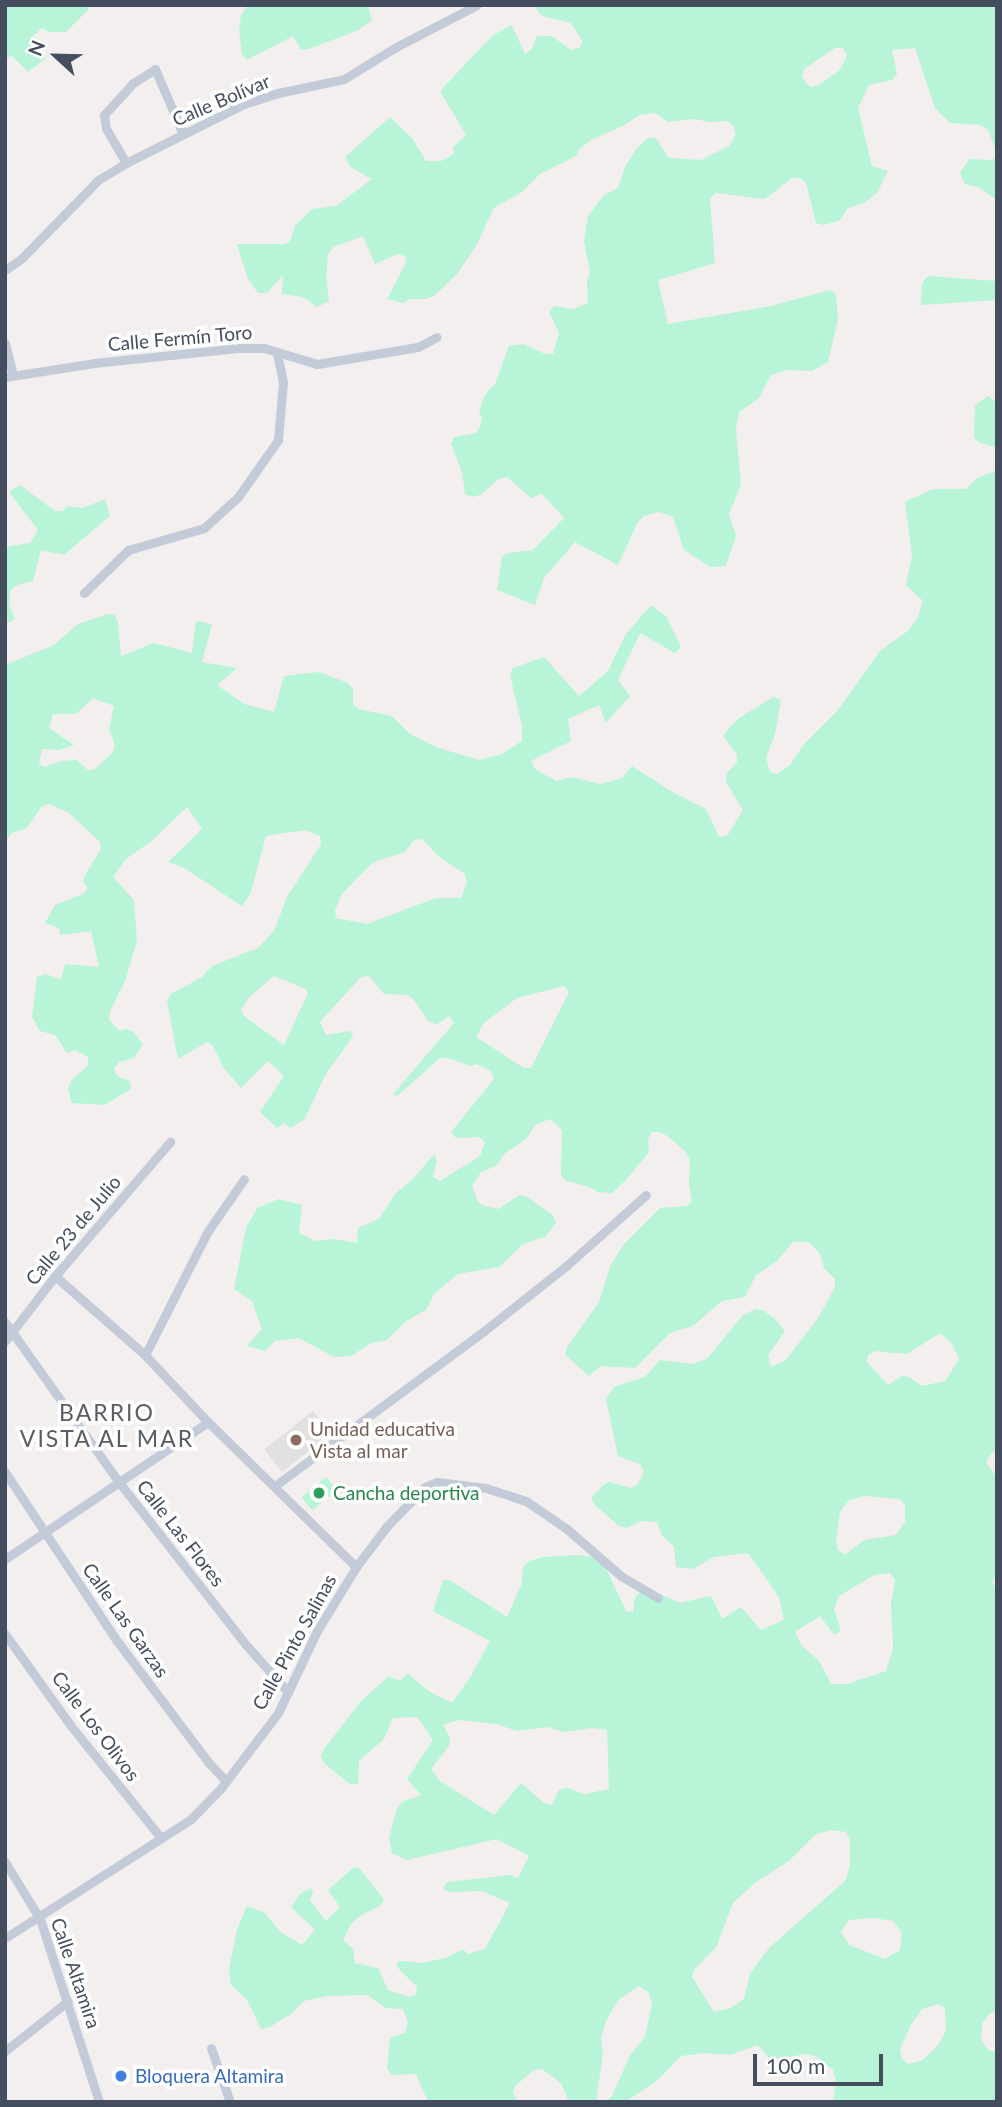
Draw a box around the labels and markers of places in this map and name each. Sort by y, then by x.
place label: Unidad educativa Vista al mar [310,1418,455,1462]
marker: Unidad educativa Vista al mar [288,1432,304,1448]
place label: Cancha deportiva [333,1482,479,1504]
marker: Cancha deportiva [311,1485,327,1501]
place label: Bloquera Altamira [135,2065,285,2087]
marker: Bloquera Altamira [113,2068,129,2084]

